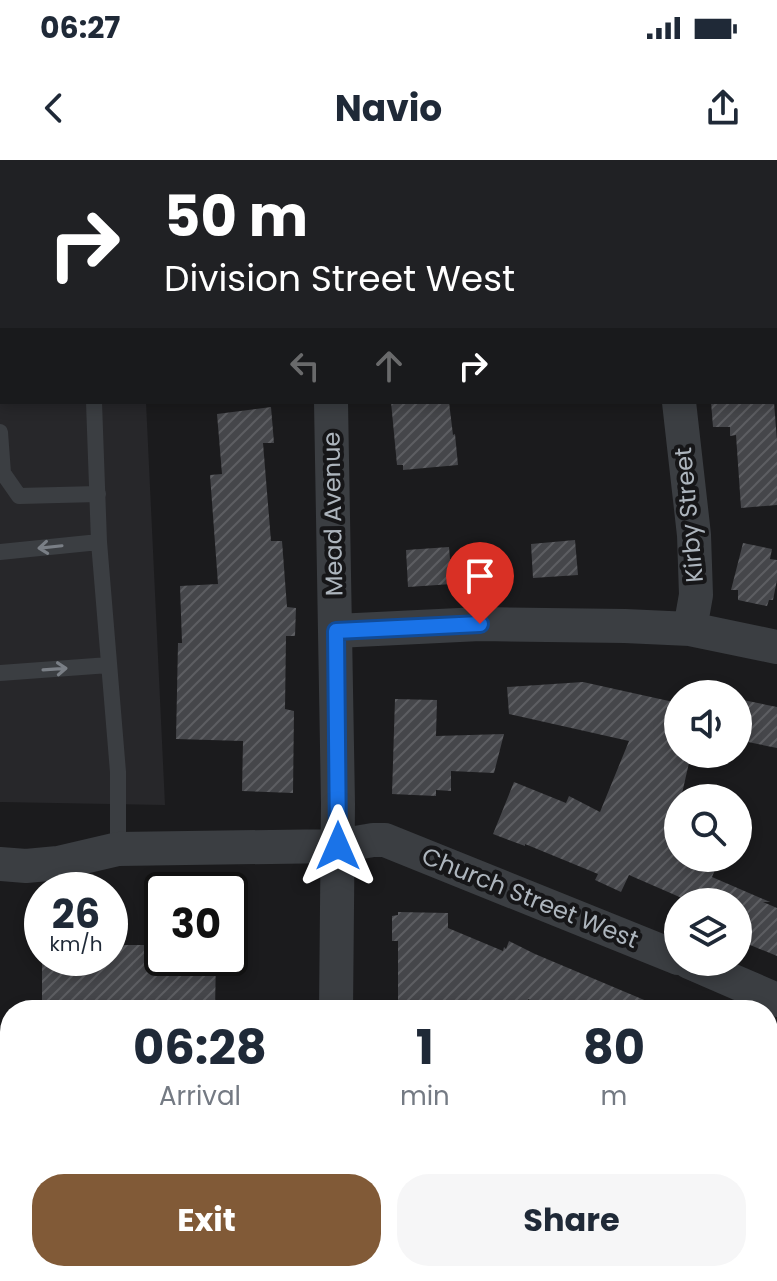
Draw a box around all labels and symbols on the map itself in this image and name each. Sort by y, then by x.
street label: Mead Avenue [315,431,350,597]
street label: Kirby Street [666,446,711,584]
one-way arrow [37,540,64,555]
pin [446,542,514,624]
one-way arrow [41,661,68,676]
position arrow [296,804,380,888]
street label: Church Street West [417,839,643,956]
speed limit sign: 30 [144,872,248,976]

